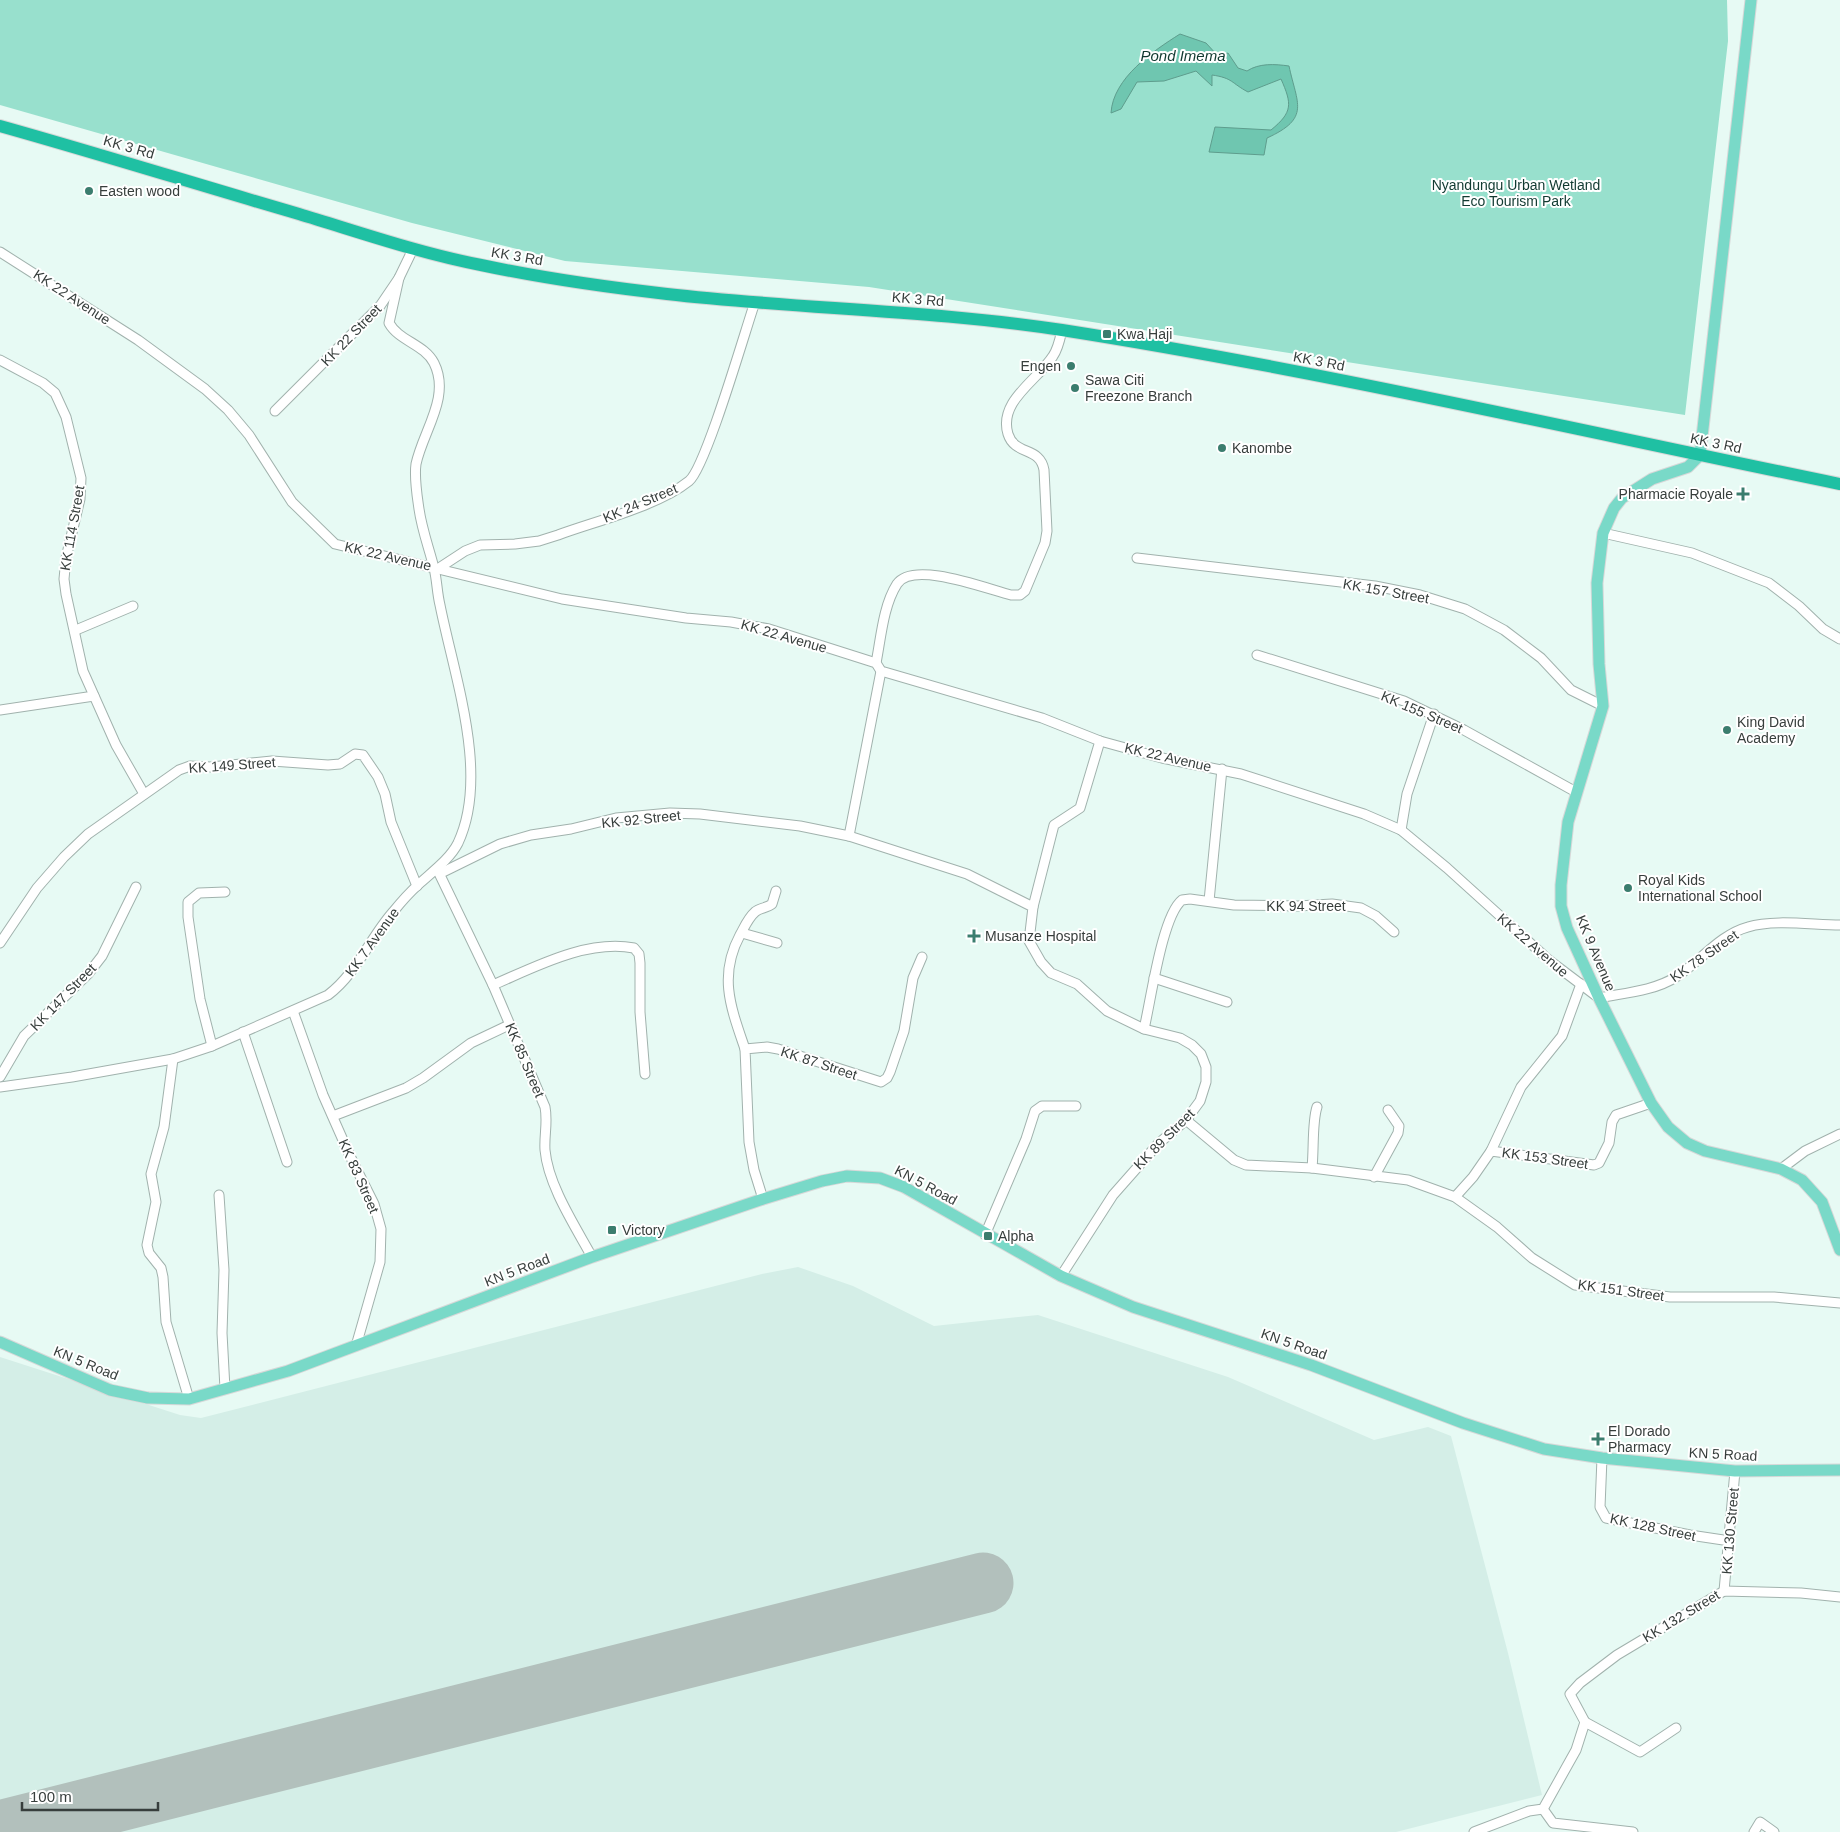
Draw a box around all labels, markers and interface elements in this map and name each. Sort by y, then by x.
water label: Pond Imema [1140,47,1226,64]
street label: KK 3 Rd [102,132,156,162]
park label: Nyandungu Urban Wetland Eco Tourism Park [1432,177,1600,209]
place label: Easten wood [99,183,180,199]
marker: Easten wood [83,185,95,197]
street label: KK 3 Rd [490,244,544,268]
street label: KK 22 Avenue [31,266,114,328]
street label: KK 3 Rd [891,289,945,309]
street label: KK 22 Street [318,301,384,369]
place label: Kwa Haji [1117,326,1172,342]
marker: Kwa Haji [1101,328,1113,340]
street label: KK 3 Rd [1292,348,1346,374]
place label: Engen [1021,358,1061,374]
marker: Engen [1065,360,1077,372]
place label: Sawa Citi Freezone Branch [1085,372,1192,404]
marker: Sawa Citi Freezone Branch [1069,382,1081,394]
street label: KK 3 Rd [1689,430,1743,456]
place label: Kanombe [1232,440,1292,456]
marker: Kanombe [1216,442,1228,454]
street label: KK 24 Street [600,480,680,526]
street label: KK 114 Street [57,484,87,572]
place label: Pharmacie Royale [1619,486,1733,502]
marker: Pharmacie Royale [1737,488,1749,500]
street label: KK 22 Avenue [343,538,433,574]
street label: KK 157 Street [1342,576,1430,606]
street label: KK 22 Avenue [739,616,829,656]
street label: KK 155 Street [1379,688,1465,736]
place label: King David Academy [1737,714,1805,746]
marker: King David Academy [1721,724,1733,736]
street label: KK 22 Avenue [1123,739,1213,775]
street label: KK 149 Street [188,754,276,776]
street label: KK 92 Street [601,807,681,831]
place label: Royal Kids International School [1638,872,1762,904]
marker: Royal Kids International School [1622,882,1634,894]
street label: KK 94 Street [1266,898,1346,914]
street label: KK 7 Avenue [342,904,402,979]
street label: KK 22 Avenue [1494,910,1572,980]
street label: KK 9 Avenue [1573,913,1619,993]
street label: KK 78 Street [1667,927,1741,985]
place label: Musanze Hospital [985,928,1096,944]
marker: Musanze Hospital [967,929,981,943]
street label: KK 147 Street [27,960,99,1034]
street label: KK 85 Street [502,1020,548,1100]
street label: KK 87 Street [779,1043,859,1083]
street label: KK 89 Street [1130,1105,1198,1173]
street label: KK 83 Street [336,1136,382,1216]
street label: KK 153 Street [1501,1144,1589,1172]
street label: KN 5 Road [892,1162,960,1208]
place label: Victory [622,1222,665,1238]
marker: Victory [606,1224,618,1236]
place label: Alpha [998,1228,1034,1244]
marker: Alpha [982,1230,994,1242]
street label: KN 5 Road [482,1250,552,1290]
street label: KK 151 Street [1577,1276,1665,1304]
street label: KN 5 Road [1259,1325,1329,1363]
street label: KN 5 Road [51,1343,121,1383]
place label: El Dorado Pharmacy [1608,1423,1671,1455]
marker: El Dorado Pharmacy [1592,1433,1604,1445]
street label: KN 5 Road [1688,1444,1758,1464]
street label: KK 130 Street [1718,1487,1742,1575]
street label: KK 128 Street [1609,1510,1697,1544]
street label: KK 132 Street [1640,1587,1723,1645]
scale bar [22,1780,159,1812]
text: 100 m [30,1788,72,1805]

